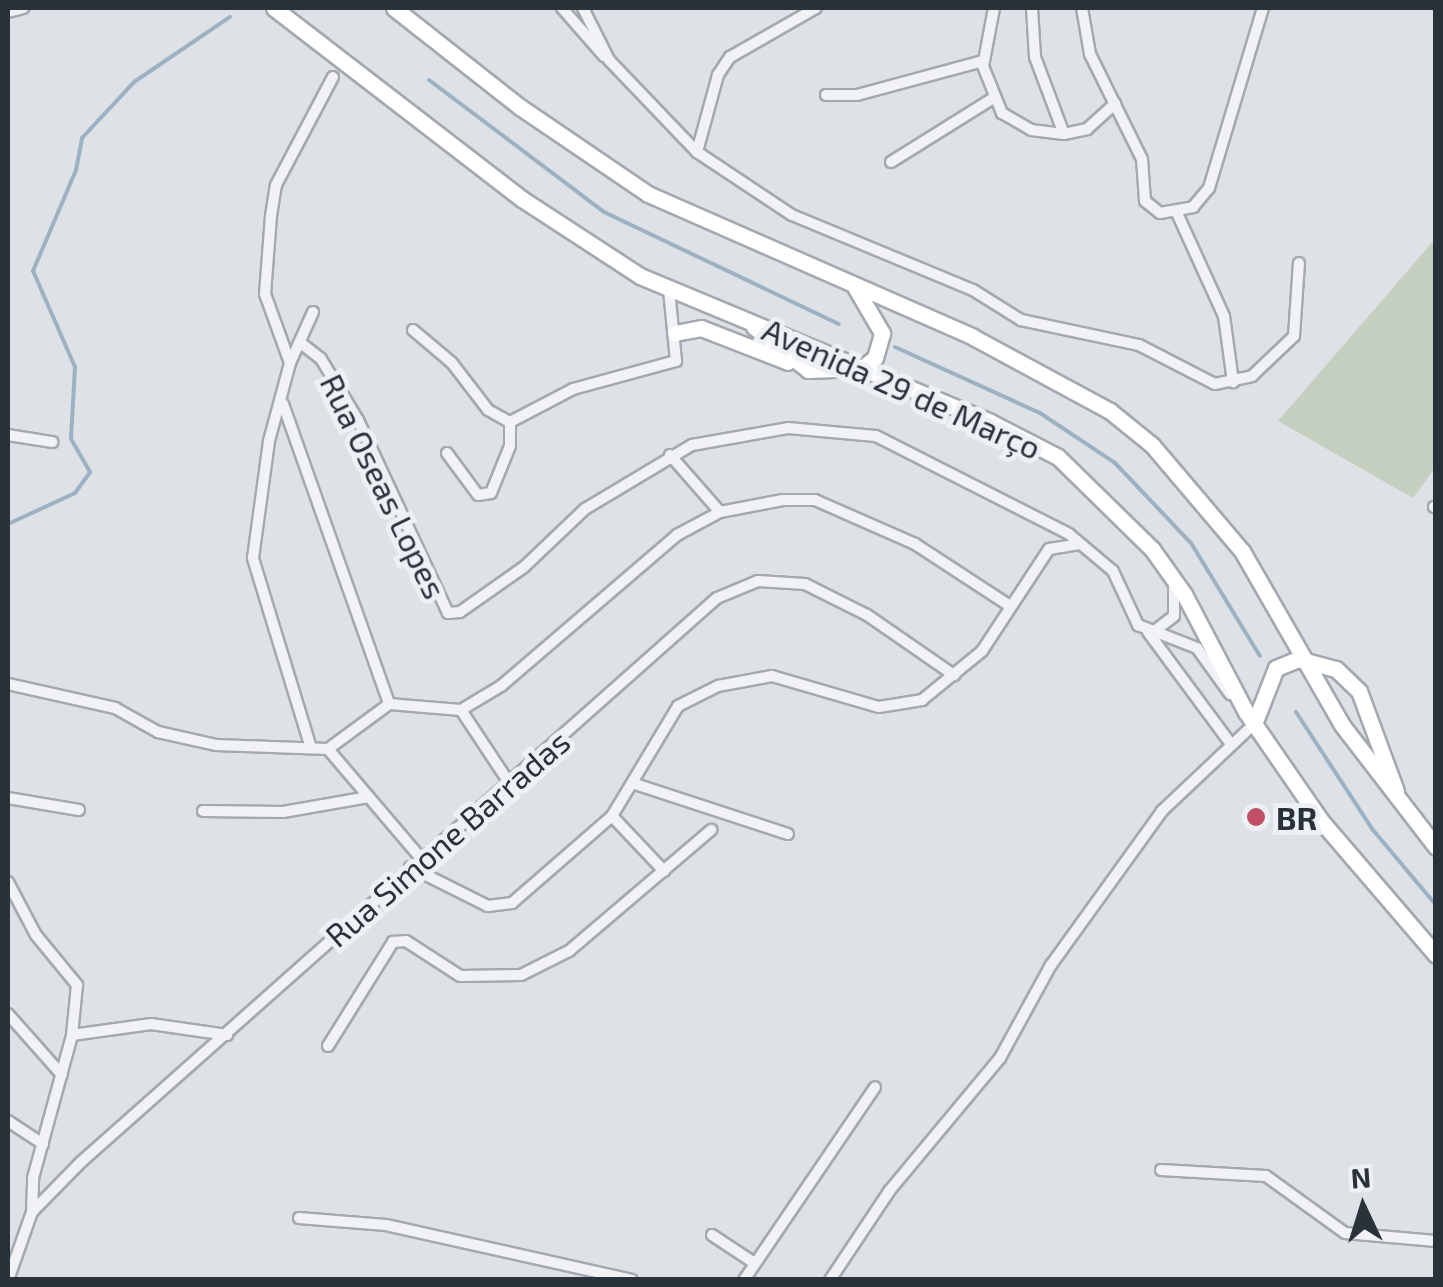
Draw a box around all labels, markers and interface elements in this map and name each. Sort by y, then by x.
street label: Avenida 29 de Março [757,309,1047,467]
street label: Rua Oseas Lopes [313,367,455,605]
street label: Rua Simone Barradas [317,722,577,954]
place label: BR [1276,798,1317,836]
marker: BR [1245,806,1267,828]
north arrow [1313,1157,1413,1257]
text: N [1350,1159,1372,1195]

